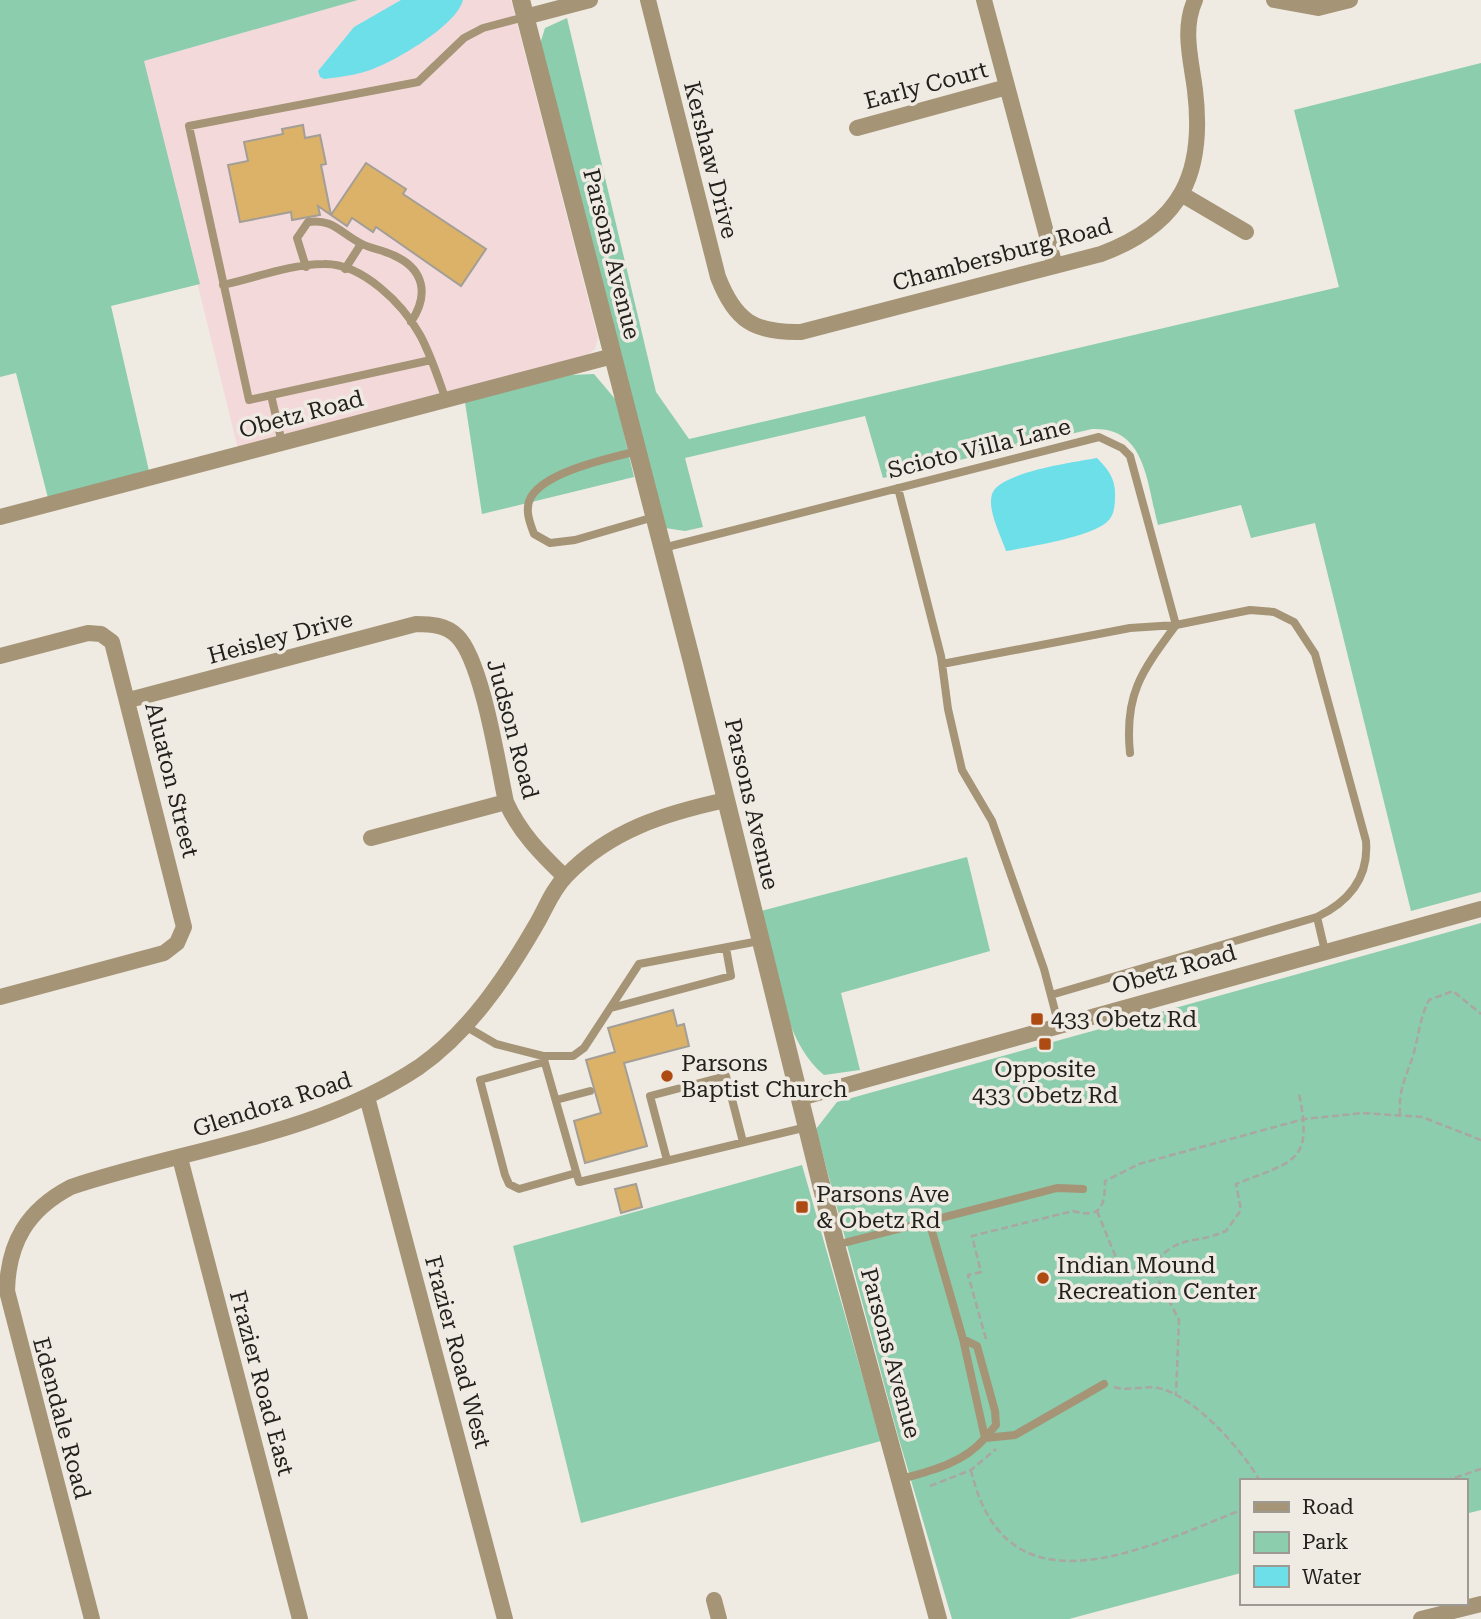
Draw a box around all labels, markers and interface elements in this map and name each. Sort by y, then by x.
street label: Early Court [861,56,991,115]
street label: Kershaw Drive [678,79,743,242]
street label: Parsons Avenue [577,166,646,342]
street label: Chambersburg Road [889,212,1115,297]
street label: Obetz Road [236,385,367,444]
street label: Scioto Villa Lane [885,413,1073,484]
street label: Heisley Drive [205,605,356,670]
street label: Judson Road [481,656,544,802]
street label: Aluaton Street [139,700,204,861]
street label: Parsons Avenue [719,716,784,892]
street label: Obetz Road [1109,939,1239,1000]
place label: 433 Obetz Rd [1051,1006,1197,1033]
marker: 433 Obetz Rd [1029,1011,1045,1027]
marker: Opposite 433 Obetz Rd [1037,1036,1053,1052]
place label: Parsons Baptist Church [681,1050,848,1103]
place label: Opposite 433 Obetz Rd [972,1056,1118,1109]
street label: Glendora Road [189,1066,355,1143]
marker: Parsons Baptist Church [659,1068,675,1084]
place label: Parsons Ave & Obetz Rd [816,1181,949,1234]
marker: Parsons Ave & Obetz Rd [794,1199,810,1215]
place label: Indian Mound Recreation Center [1057,1252,1257,1305]
street label: Frazier Road West [419,1253,496,1452]
street label: Parsons Avenue [855,1265,926,1441]
marker: Indian Mound Recreation Center [1035,1270,1051,1286]
street label: Frazier Road East [224,1288,299,1479]
street label: Edendale Road [27,1334,96,1502]
legend [1240,1479,1467,1605]
text: Road [1302,1495,1354,1519]
text: Park [1302,1530,1348,1554]
text: Water [1302,1565,1362,1589]

